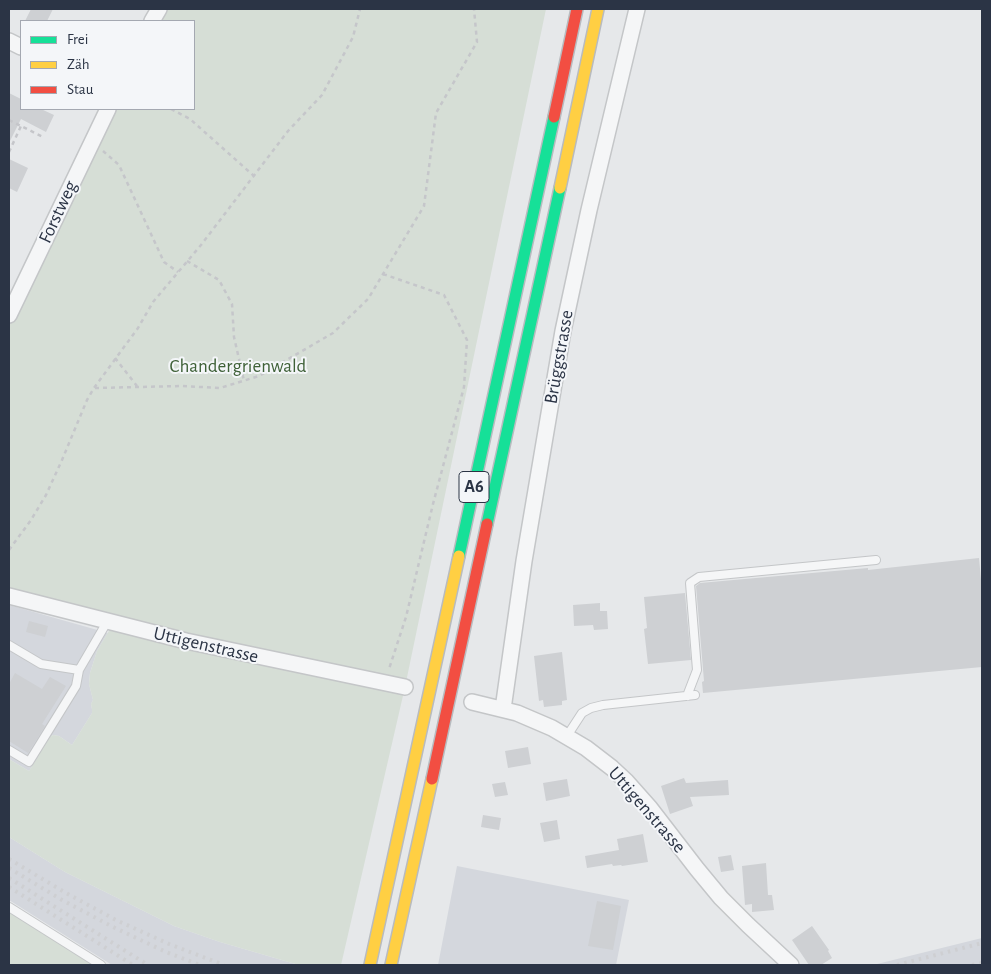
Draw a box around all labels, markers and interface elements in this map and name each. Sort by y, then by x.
legend [20,20,195,110]
text: Frei [67,32,88,47]
text: Zäh [67,57,90,72]
text: Stau [67,82,93,97]
street label: Forstweg [34,177,82,247]
street label: Brüggstrasse [540,308,578,406]
park label: Chandergrienwald [170,355,306,377]
road number: A6 [459,472,489,502]
street label: Uttigenstrasse [151,622,261,668]
street label: Uttigenstrasse [603,762,691,858]

